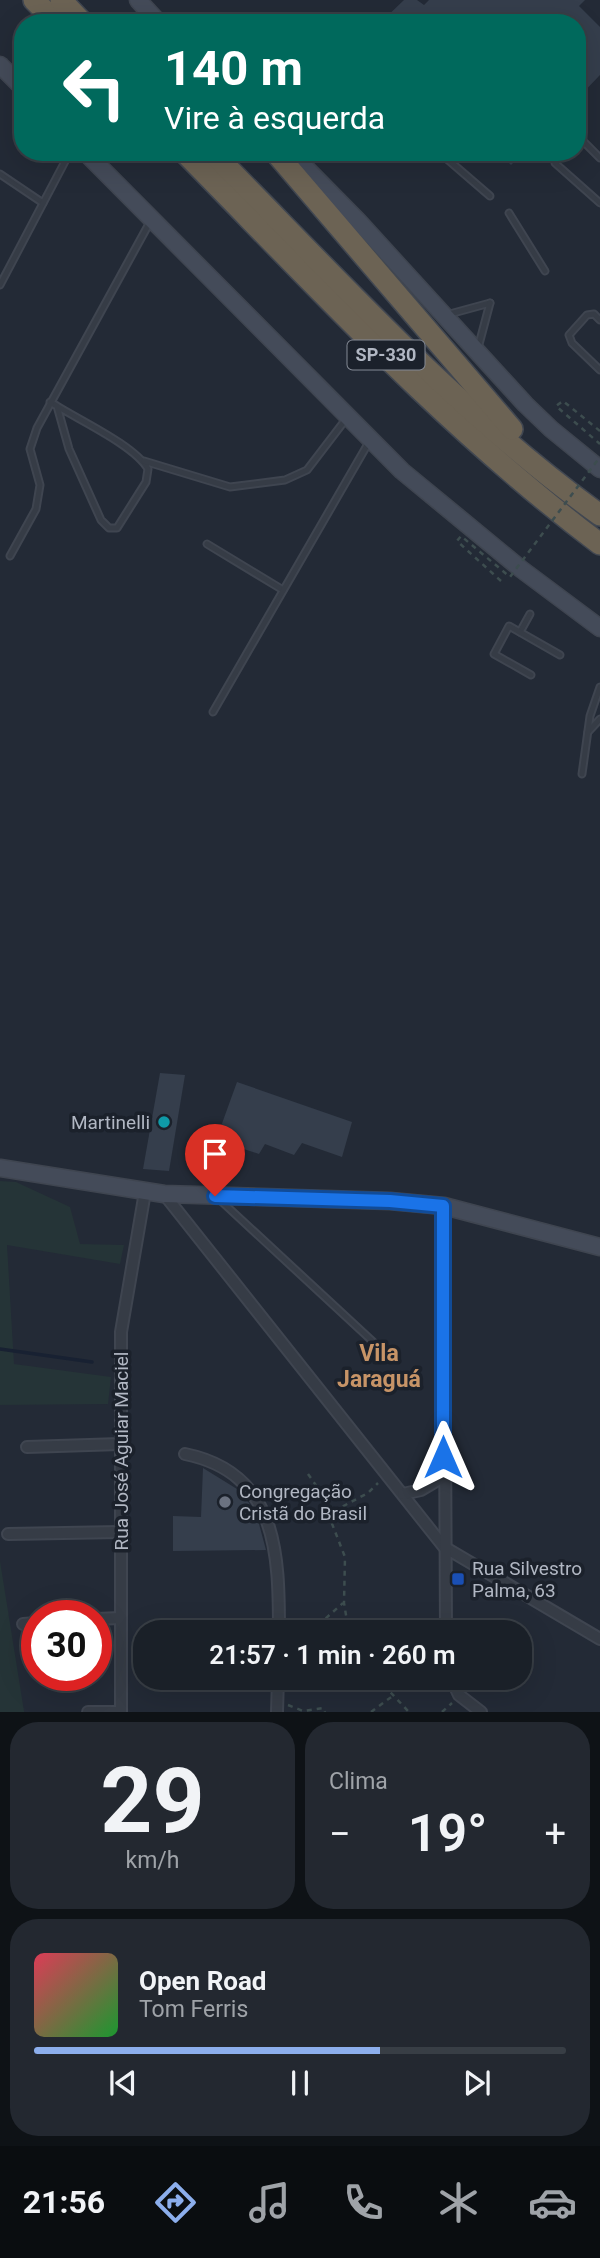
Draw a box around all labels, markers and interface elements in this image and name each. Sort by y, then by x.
text: 140 m [164,40,303,97]
icon: left [49,42,140,133]
text: Vire à esquerda [164,99,385,137]
road number: SP-330 [348,340,424,370]
place label: Martinelli [71,1111,150,1134]
marker: Martinelli [156,1114,172,1130]
pin [185,1124,245,1196]
icon: arrive [196,1135,234,1173]
district label: Vila Jaraguá [337,1340,421,1393]
street label: Rua José Aguiar Maciel [110,1352,133,1550]
position arrow [406,1420,480,1494]
place label: Congregação Cristã do Brasil [239,1480,367,1525]
marker: Congregação Cristã do Brasil [217,1494,233,1510]
place label: Rua Silvestro Palma, 63 [472,1557,582,1602]
marker: Rua Silvestro Palma, 63 [450,1571,466,1587]
speed limit sign: 30 [21,1600,112,1691]
text: 21:57 · 1 min · 260 m [209,1640,456,1670]
text: 29 [100,1748,205,1854]
text: Clima [329,1768,388,1795]
text: 19° [408,1803,487,1864]
text: − [329,1812,351,1856]
text: + [544,1812,566,1856]
text: km/h [126,1847,180,1874]
text: Open Road [139,1966,267,1996]
text: Tom Ferris [139,1996,248,2023]
icon: previous [104,2064,142,2102]
icon: pause [281,2064,319,2102]
icon: next [458,2064,496,2102]
icon: directions [151,2178,200,2227]
icon: music [245,2178,294,2227]
icon: phone [339,2178,388,2227]
icon: climate [434,2178,483,2227]
icon: car [528,2178,577,2227]
text: 21:56 [23,2183,105,2221]

